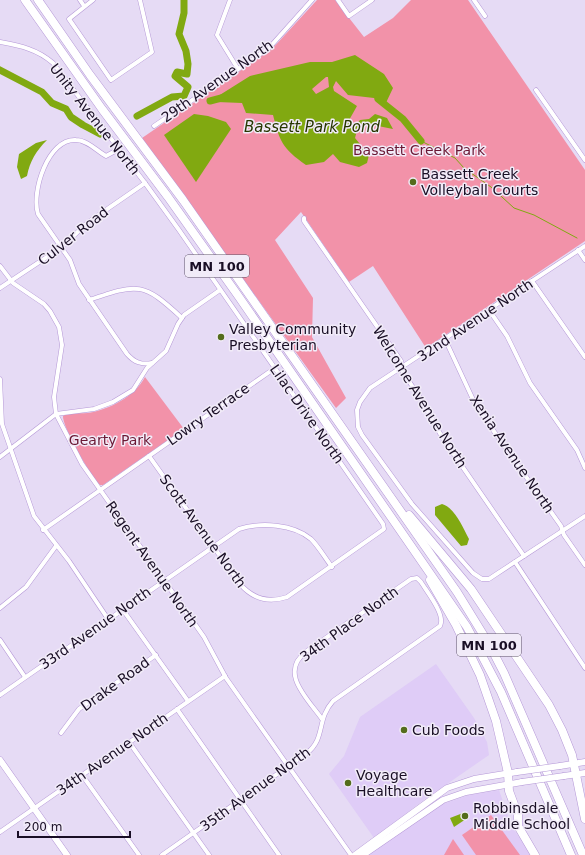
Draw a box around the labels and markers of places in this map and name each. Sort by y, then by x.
place label: Bassett Creek Volleyball Courts [421,166,538,198]
marker: Bassett Creek Volleyball Courts [408,177,418,187]
place label: Valley Community Presbyterian [229,321,356,353]
marker: Valley Community Presbyterian [216,332,226,342]
place label: Cub Foods [412,722,485,738]
marker: Cub Foods [399,725,409,735]
place label: Voyage Healthcare [356,767,432,799]
marker: Voyage Healthcare [343,778,353,788]
place label: Robbinsdale Middle School [473,800,570,832]
marker: Robbinsdale Middle School [460,811,470,821]

